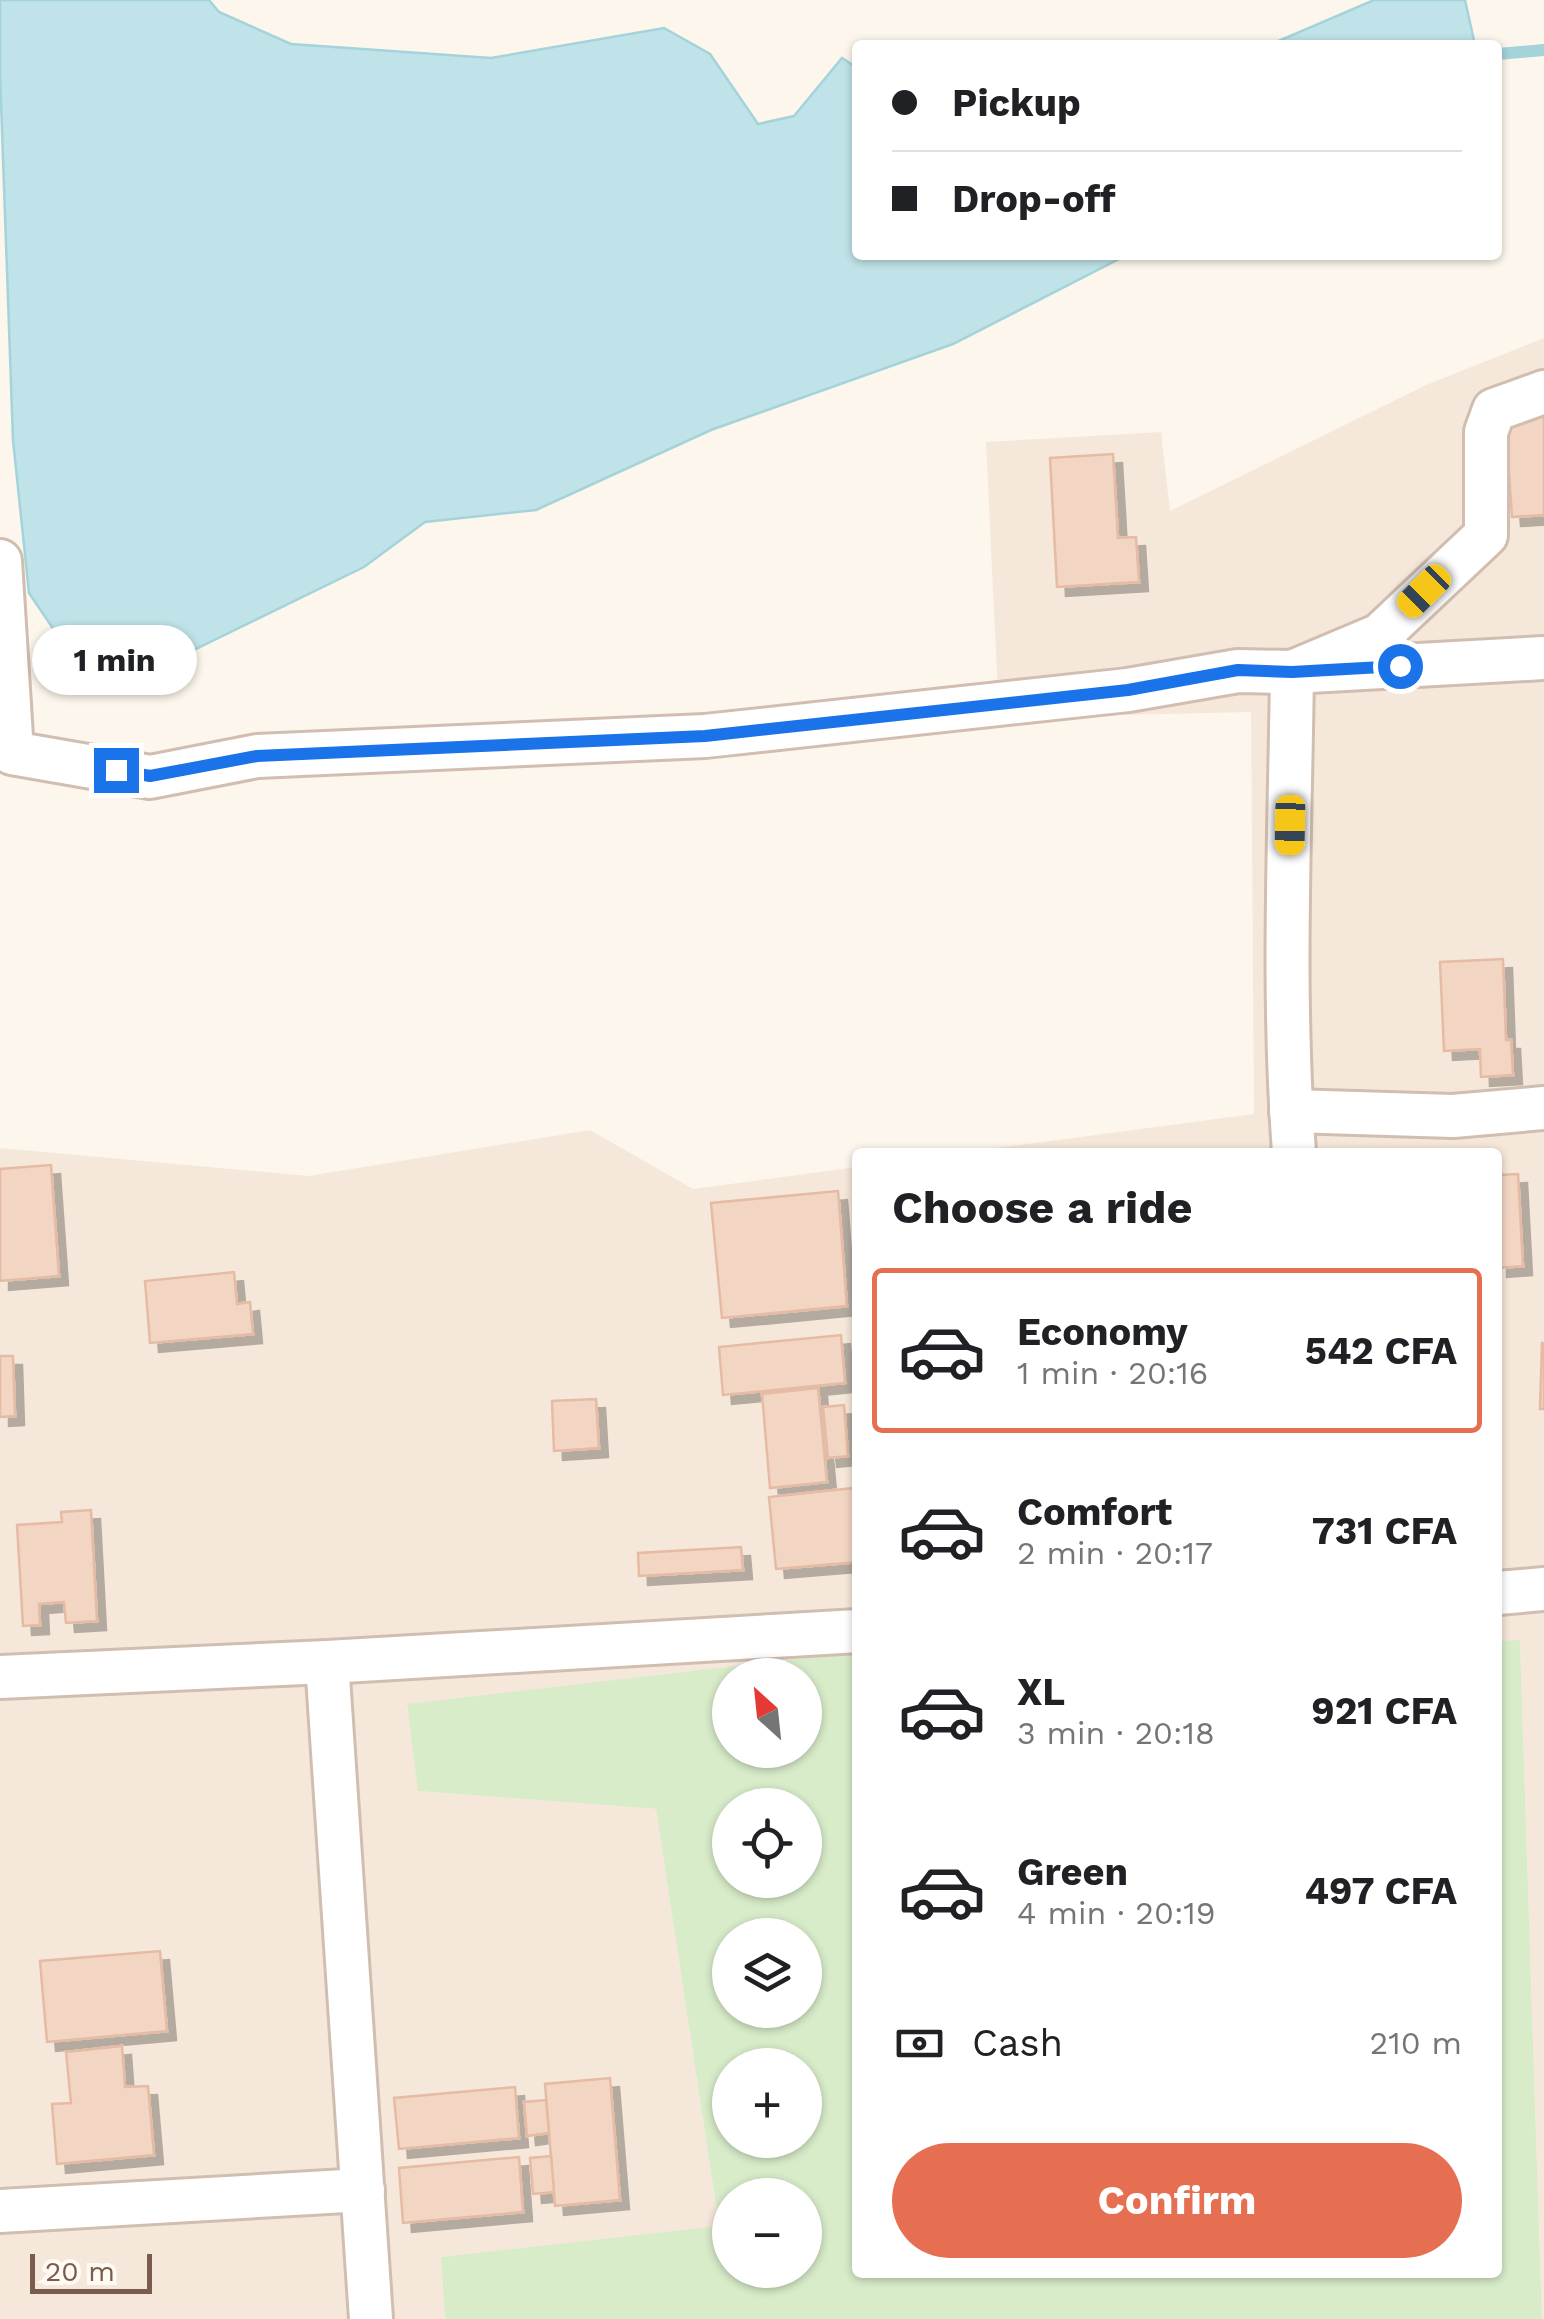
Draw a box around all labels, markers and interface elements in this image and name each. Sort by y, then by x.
text: Pickup [952,81,1081,125]
text: Drop-off [952,177,1116,221]
car [1392,559,1456,623]
callout: 1 min [34,625,198,695]
text: 1 min [73,641,156,679]
route start [1378,644,1423,689]
route end [94,748,139,793]
car [1274,795,1306,855]
text: Choose a ride [892,1181,1192,1234]
icon: car [897,1306,987,1396]
text: Economy [1017,1310,1188,1354]
text: 542 CFA [1305,1329,1457,1373]
text: 1 min · 20:16 [1017,1354,1208,1392]
icon: car [897,1486,987,1576]
text: Comfort [1017,1490,1172,1534]
text: 731 CFA [1312,1509,1457,1553]
text: 2 min · 20:17 [1017,1534,1213,1572]
north arrow [712,1658,822,1768]
map controls [712,1658,822,2288]
icon: car [897,1666,987,1756]
text: XL [1017,1670,1065,1714]
text: 921 CFA [1311,1689,1457,1733]
text: 3 min · 20:18 [1017,1714,1215,1752]
button: locate [712,1788,822,1898]
icon: car [897,1846,987,1936]
text: Green [1017,1850,1128,1894]
text: 497 CFA [1305,1869,1457,1913]
text: 4 min · 20:19 [1017,1894,1216,1932]
button: layers [712,1918,822,2028]
icon: cash [892,2016,947,2071]
text: Cash [972,2021,1063,2065]
text: 210 m [1370,2024,1462,2062]
button: + [712,2048,822,2158]
button: Confirm [892,2143,1462,2258]
button: − [712,2178,822,2288]
scale bar [30,2249,152,2294]
text: 20 m [45,2255,115,2288]

